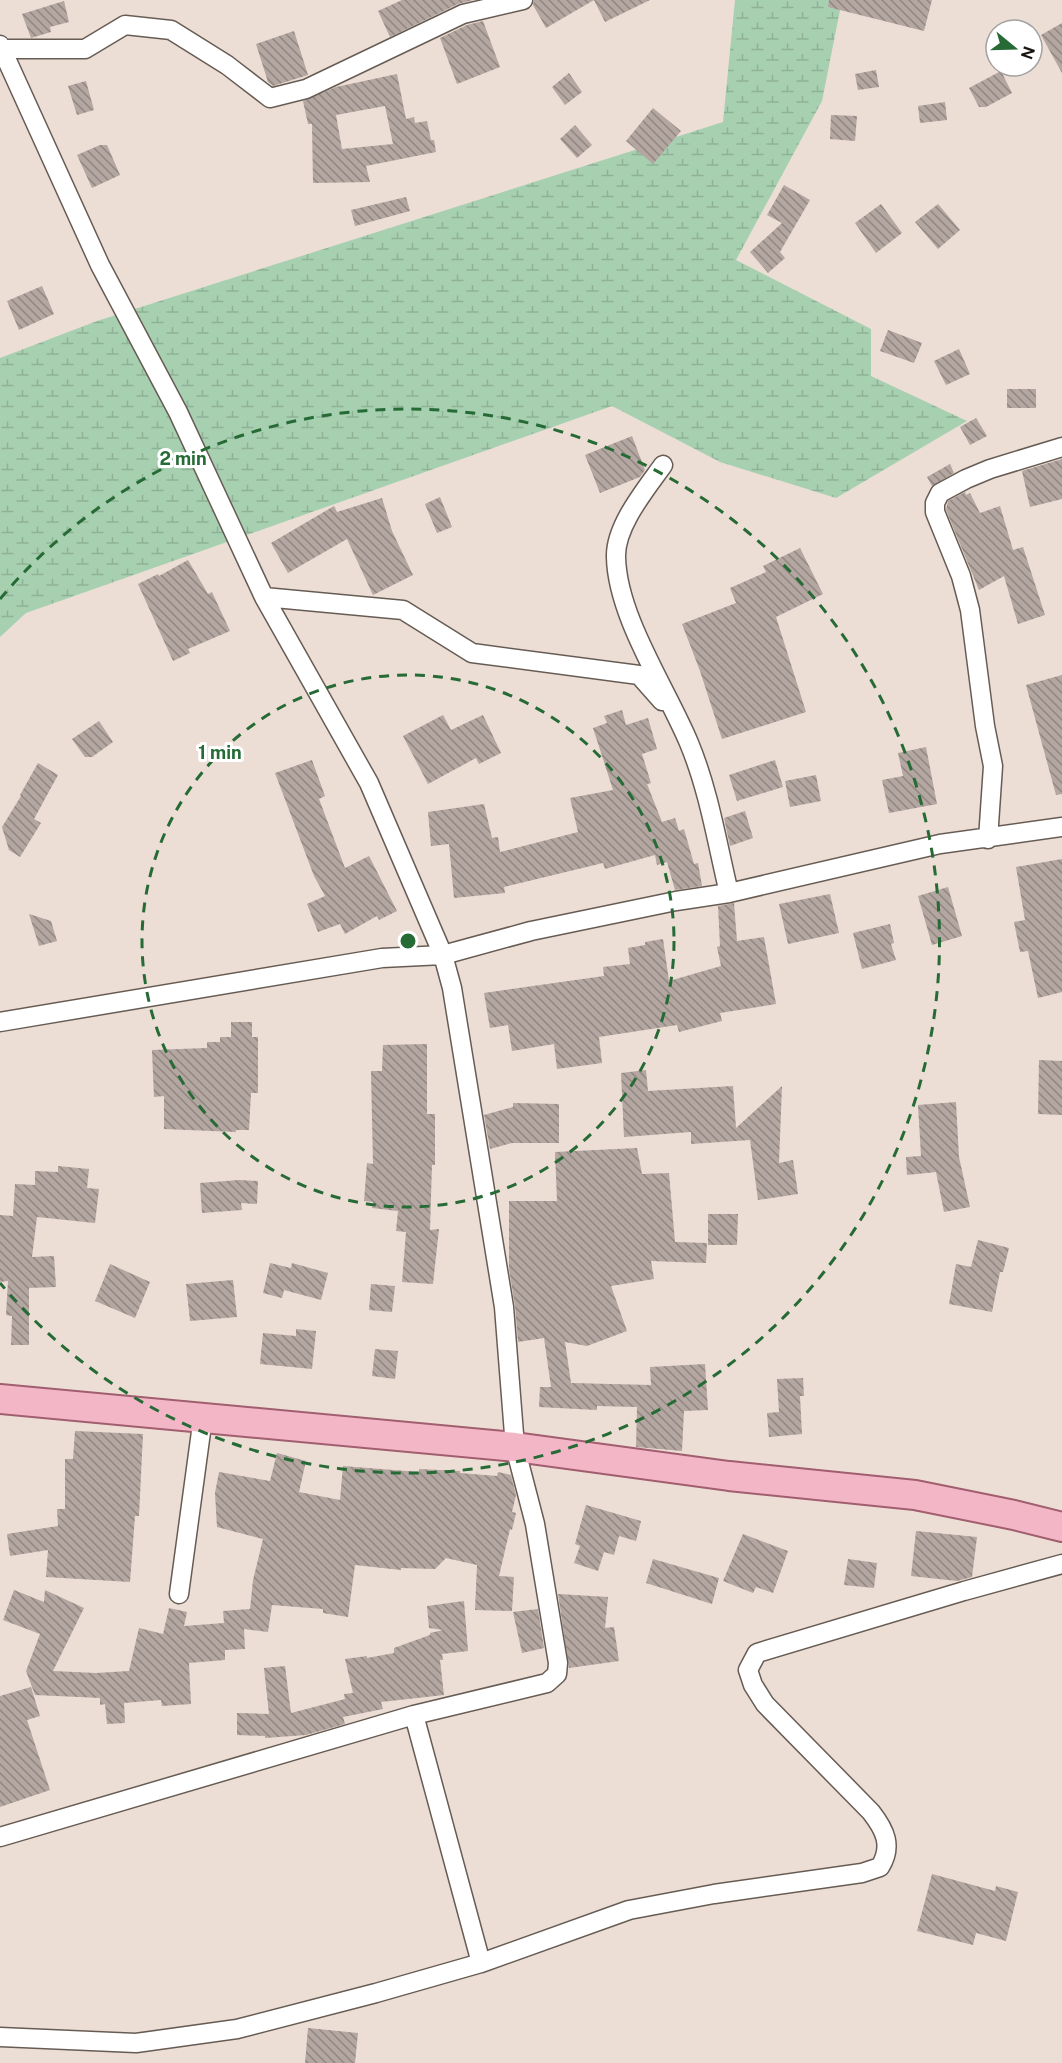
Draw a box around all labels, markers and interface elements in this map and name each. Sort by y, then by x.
north arrow [984,18,1044,78]
text: N [1017,44,1039,62]
text: 2 min [159,448,207,469]
text: 1 min [198,742,242,763]
centre of rings [398,931,418,951]

